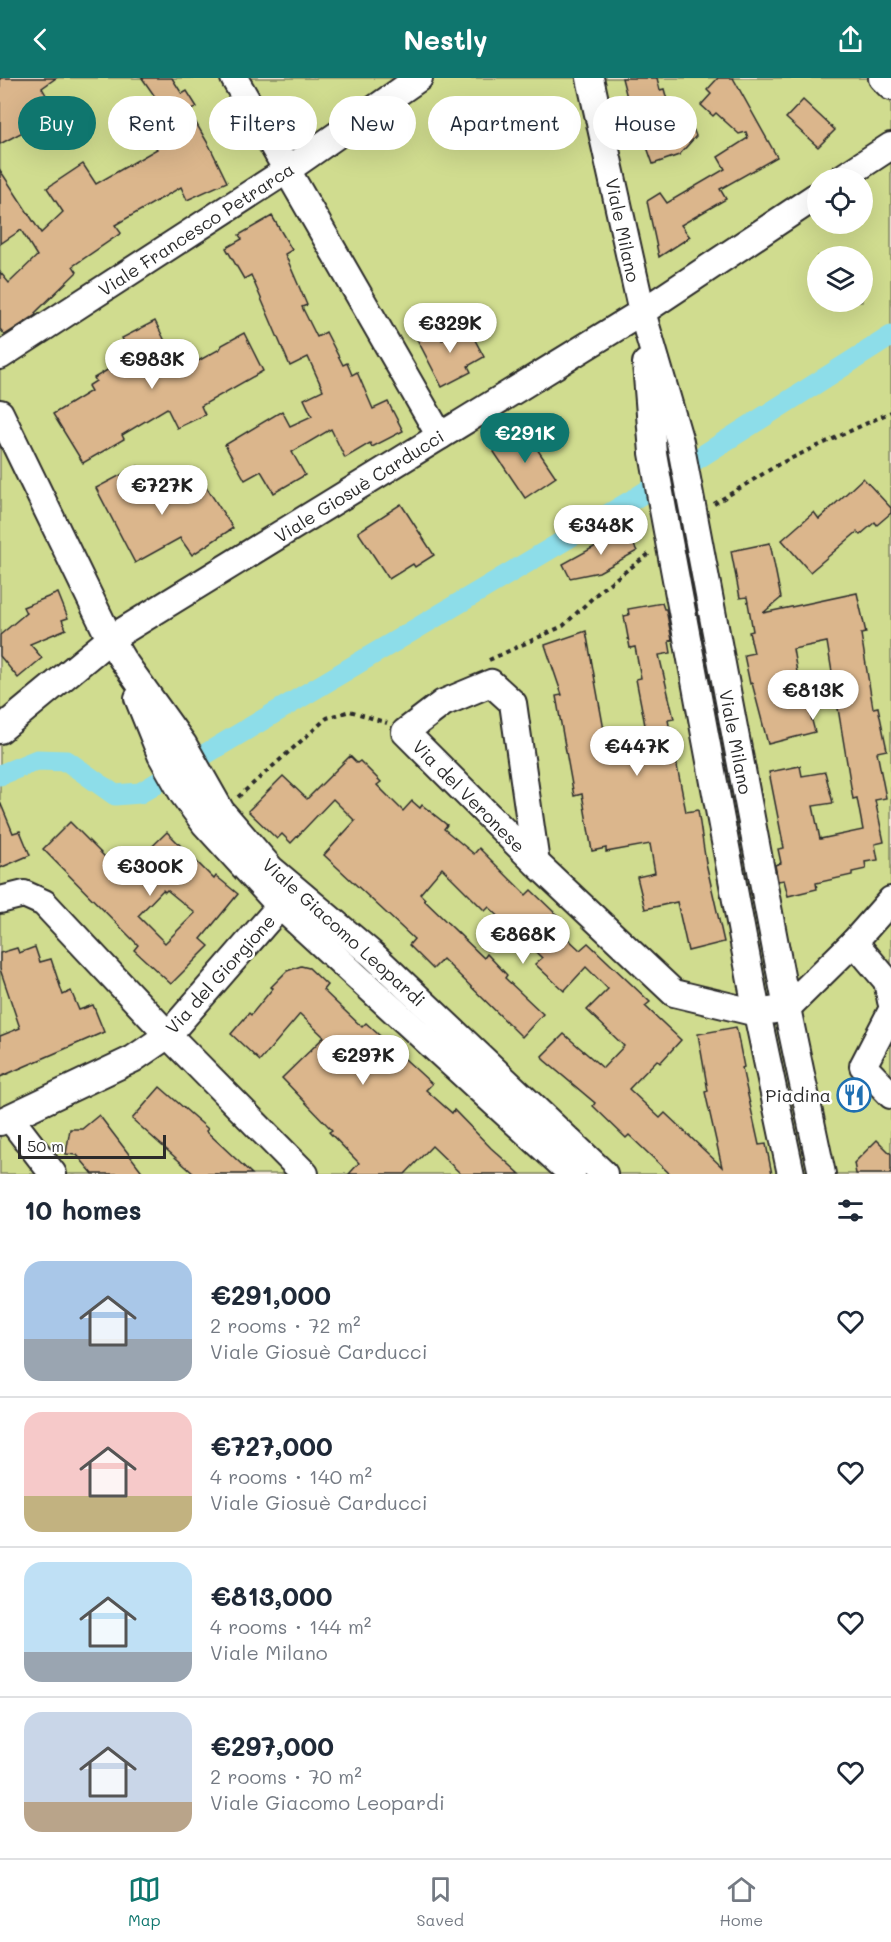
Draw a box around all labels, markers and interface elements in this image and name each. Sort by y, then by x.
text: Nestly [403,22,488,57]
icon: back [24,23,57,56]
icon: share [834,23,867,56]
chip: Buy [18,96,96,150]
chip: Rent [108,96,197,150]
chip: Filters [209,96,317,150]
chip: New [329,96,416,150]
chip: Apartment [428,96,581,150]
chip: House [593,96,697,150]
street label: Viale Francesco Petrarca [94,157,298,301]
map controls [807,168,873,312]
button: locate [807,168,873,234]
street label: Viale Milano [600,176,646,285]
button: layers [807,246,873,312]
pin: €329K [408,303,492,354]
text: €329K [418,309,482,335]
pin: €983K [110,339,194,390]
text: €983K [119,345,185,371]
pin: €291K [483,413,567,464]
text: €291K [494,419,556,445]
street label: Viale Giosuè Carducci [270,424,448,548]
pin: €727K [120,465,204,516]
text: €727K [131,471,193,497]
pin: €348K [559,505,643,556]
text: €348K [568,511,634,537]
pin: €813K [771,670,855,721]
text: €813K [782,676,844,702]
street label: Viale Milano [714,688,758,797]
pin: €447K [595,726,679,777]
text: €447K [604,732,670,758]
street label: Via del Veronese [407,734,531,858]
pin: €300K [108,846,192,897]
text: €300K [116,852,184,878]
street label: Viale Giacomo Leopardi [257,852,431,1012]
street label: Via del Giorgione [160,909,280,1039]
pin: €868K [481,914,565,965]
text: €868K [490,920,556,946]
pin: €297K [321,1035,405,1086]
text: €297K [331,1041,395,1067]
restaurant icon: Piadina [836,1077,872,1113]
place label: Piadina [765,1083,831,1107]
scale bar [18,1132,166,1160]
text: 50 m [27,1135,64,1156]
text: 10 homes [24,1193,142,1227]
icon: filters [834,1194,867,1227]
text: €291,000 [210,1278,331,1312]
icon: home [72,1285,144,1357]
icon: heart [834,1305,867,1338]
text: 2 rooms · 72 m² [210,1312,361,1338]
text: Viale Giosuè Carducci [210,1338,428,1364]
text: €727,000 [210,1429,333,1463]
icon: home [72,1436,144,1508]
icon: heart [834,1456,867,1489]
text: 4 rooms · 140 m² [210,1463,372,1489]
text: Viale Giosuè Carducci [210,1489,428,1515]
text: €813,000 [210,1579,332,1613]
icon: home [72,1586,144,1658]
icon: heart [834,1606,867,1639]
text: 4 rooms · 144 m² [210,1613,371,1639]
text: Viale Milano [210,1639,328,1665]
text: €297,000 [210,1729,334,1763]
icon: home [72,1736,144,1808]
icon: heart [834,1756,867,1789]
text: 2 rooms · 70 m² [210,1763,362,1789]
text: Viale Giacomo Leopardi [210,1789,445,1815]
tab: Map [128,1873,161,1930]
tab: Saved [416,1873,464,1930]
tab: Home [720,1873,763,1930]

